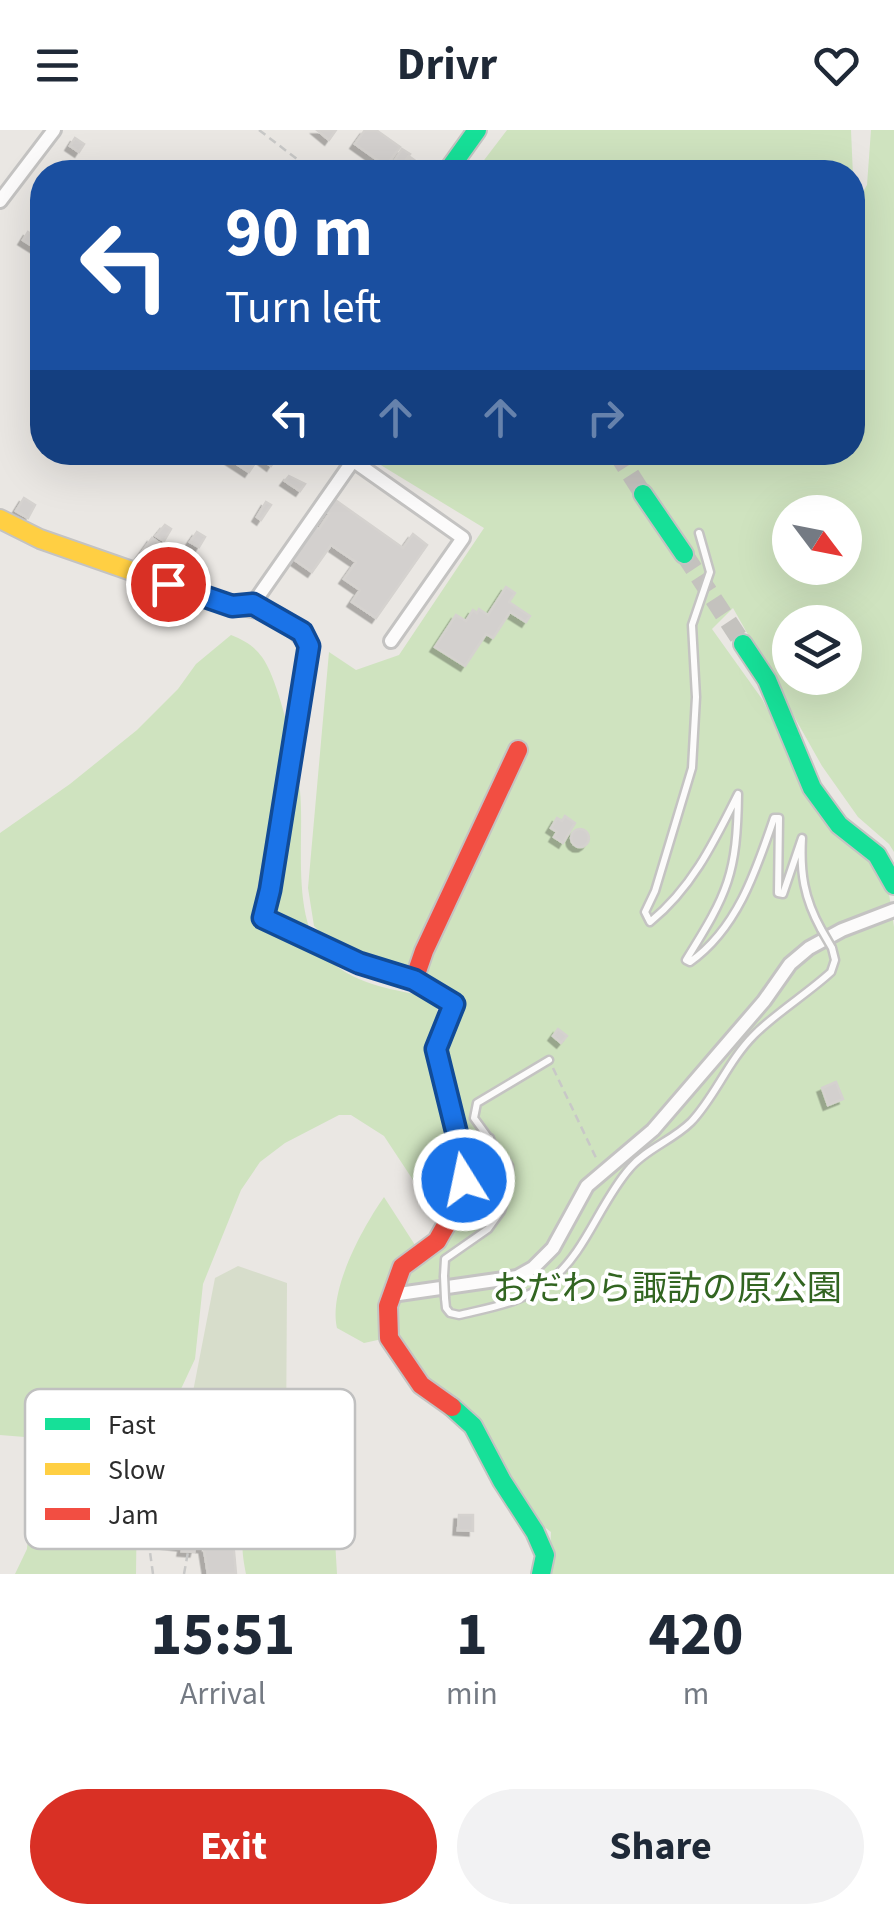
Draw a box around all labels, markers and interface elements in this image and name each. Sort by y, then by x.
text: Drivr [397,33,497,97]
icon: menu [30,38,85,93]
icon: heart [809,38,864,93]
text: 90 m [225,183,373,283]
icon: left [60,200,190,330]
text: Turn left [225,276,381,340]
icon: left [263,390,318,445]
icon: ahead [368,390,423,445]
icon: ahead [473,390,528,445]
icon: right [578,390,633,445]
north arrow [772,495,862,585]
map controls [772,495,862,695]
pin [126,542,211,627]
icon: arrive [141,557,196,612]
button: layers [772,605,862,695]
position arrow [412,1128,516,1232]
park label: おだわら諏訪の原公園 [492,1264,842,1314]
legend [25,1389,355,1549]
text: Fast [108,1405,156,1445]
text: Slow [108,1450,165,1490]
text: Jam [108,1495,159,1535]
text: 15:51 [151,1593,295,1678]
text: 1 [456,1593,488,1678]
text: 420 [648,1593,743,1678]
text: Arrival [180,1671,266,1717]
text: min [446,1671,498,1717]
text: m [683,1671,709,1717]
button: Exit [30,1789,437,1904]
button: Share [457,1789,864,1904]

